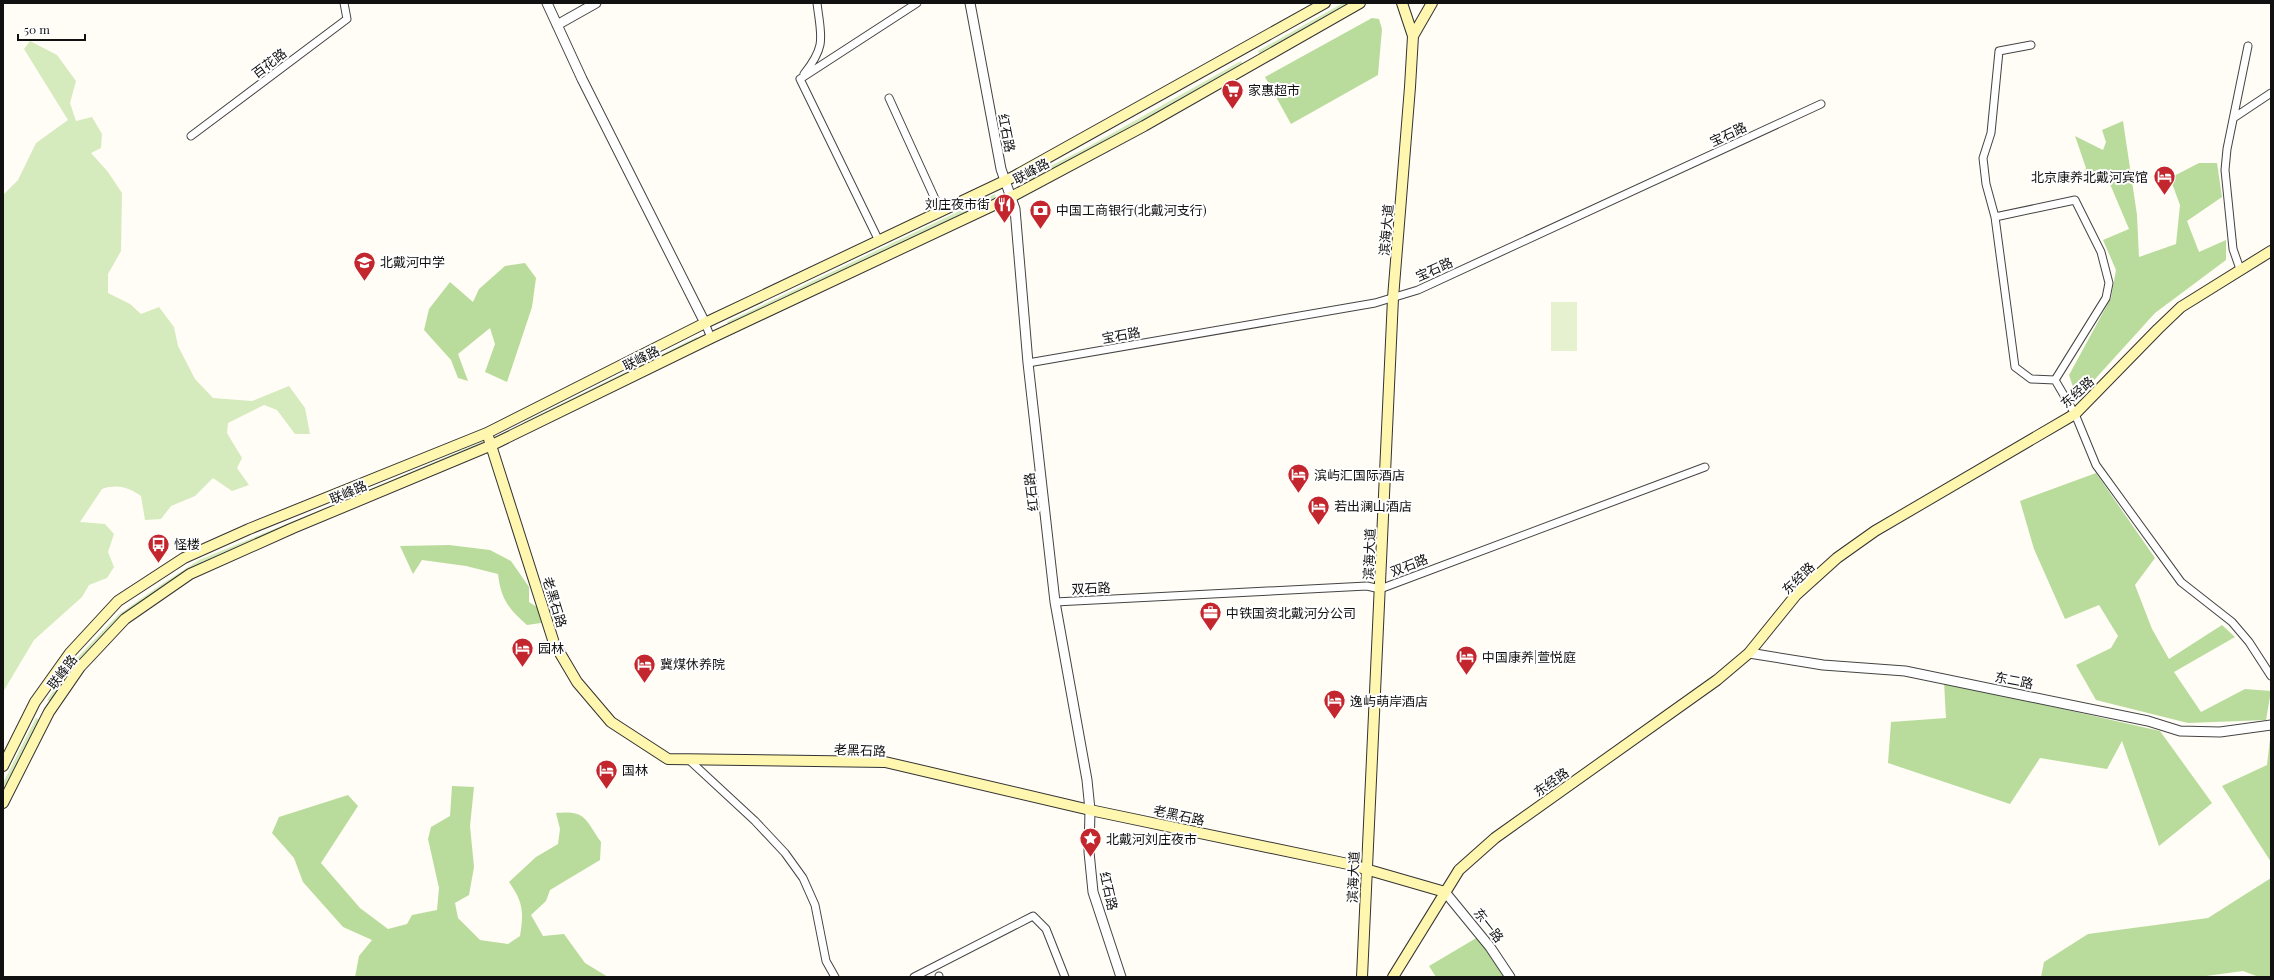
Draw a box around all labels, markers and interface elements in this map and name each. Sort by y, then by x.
scale bar [18,16,85,42]
text: 50 m [24,21,50,37]
street label: 百花路 [248,44,289,81]
supermarket icon: 家惠超市 [1219,77,1245,110]
place label: 家惠超市 [1248,81,1300,98]
street label: 红石路 [995,112,1020,154]
street label: 宝石路 [1707,118,1749,149]
street label: 联峰路 [1010,154,1052,187]
hotel icon: 北京康养北戴河宾馆 [2151,164,2177,197]
place label: 北京康养北戴河宾馆 [2031,168,2148,185]
restaurant icon: 刘庄夜市街 [992,191,1018,224]
place label: 刘庄夜市街 [925,195,990,212]
bank icon: 中国工商银行(北戴河支行) [1028,197,1054,230]
place label: 中国工商银行(北戴河支行) [1056,201,1207,218]
street label: 滨海大道 [1375,203,1396,257]
school or university icon: 北戴河中学 [352,249,378,282]
place label: 北戴河中学 [380,253,445,270]
street label: 宝石路 [1413,253,1455,284]
street label: 宝石路 [1100,323,1142,346]
street label: 联峰路 [620,341,662,374]
street label: 东经路 [2056,372,2097,411]
hotel icon: 滨屿汇国际酒店 [1286,462,1312,495]
place label: 滨屿汇国际酒店 [1314,466,1405,483]
street label: 红石路 [1020,472,1041,512]
street label: 联峰路 [327,476,369,507]
hotel icon: 若出澜山酒店 [1306,493,1332,526]
place label: 若出澜山酒店 [1334,497,1412,514]
street label: 滨海大道 [1359,528,1378,580]
bus stop icon: 怪楼 [146,531,172,564]
place label: 怪楼 [174,535,200,552]
street label: 双石路 [1388,550,1430,579]
street label: 东经路 [1778,558,1818,597]
street label: 老黑石路 [540,574,571,629]
street label: 双石路 [1071,578,1111,597]
office icon: 中铁国资北戴河分公司 [1198,600,1224,633]
place label: 中铁国资北戴河分公司 [1226,604,1356,621]
hotel icon: 园林 [509,635,535,668]
place label: 园林 [538,639,564,656]
hotel icon: 中国康养|萱悦庭 [1453,644,1479,677]
place label: 中国康养|萱悦庭 [1482,648,1576,665]
street label: 联峰路 [43,651,80,692]
hotel icon: 冀煤休养院 [631,651,657,684]
place label: 冀煤休养院 [660,655,725,672]
street label: 东二路 [1993,667,2035,692]
hotel icon: 逸屿萌岸酒店 [1321,688,1347,721]
place label: 逸屿萌岸酒店 [1350,692,1428,709]
street label: 老黑石路 [834,740,886,759]
hotel icon: 国林 [593,757,619,790]
place label: 国林 [622,761,648,778]
street label: 东经路 [1530,763,1572,800]
street label: 老黑石路 [1152,801,1206,828]
place icon: 北戴河刘庄夜市 [1078,826,1104,859]
place label: 北戴河刘庄夜市 [1106,830,1197,847]
street label: 滨海大道 [1343,851,1362,903]
street label: 红石路 [1097,870,1122,912]
street label: 东一路 [1471,904,1508,945]

